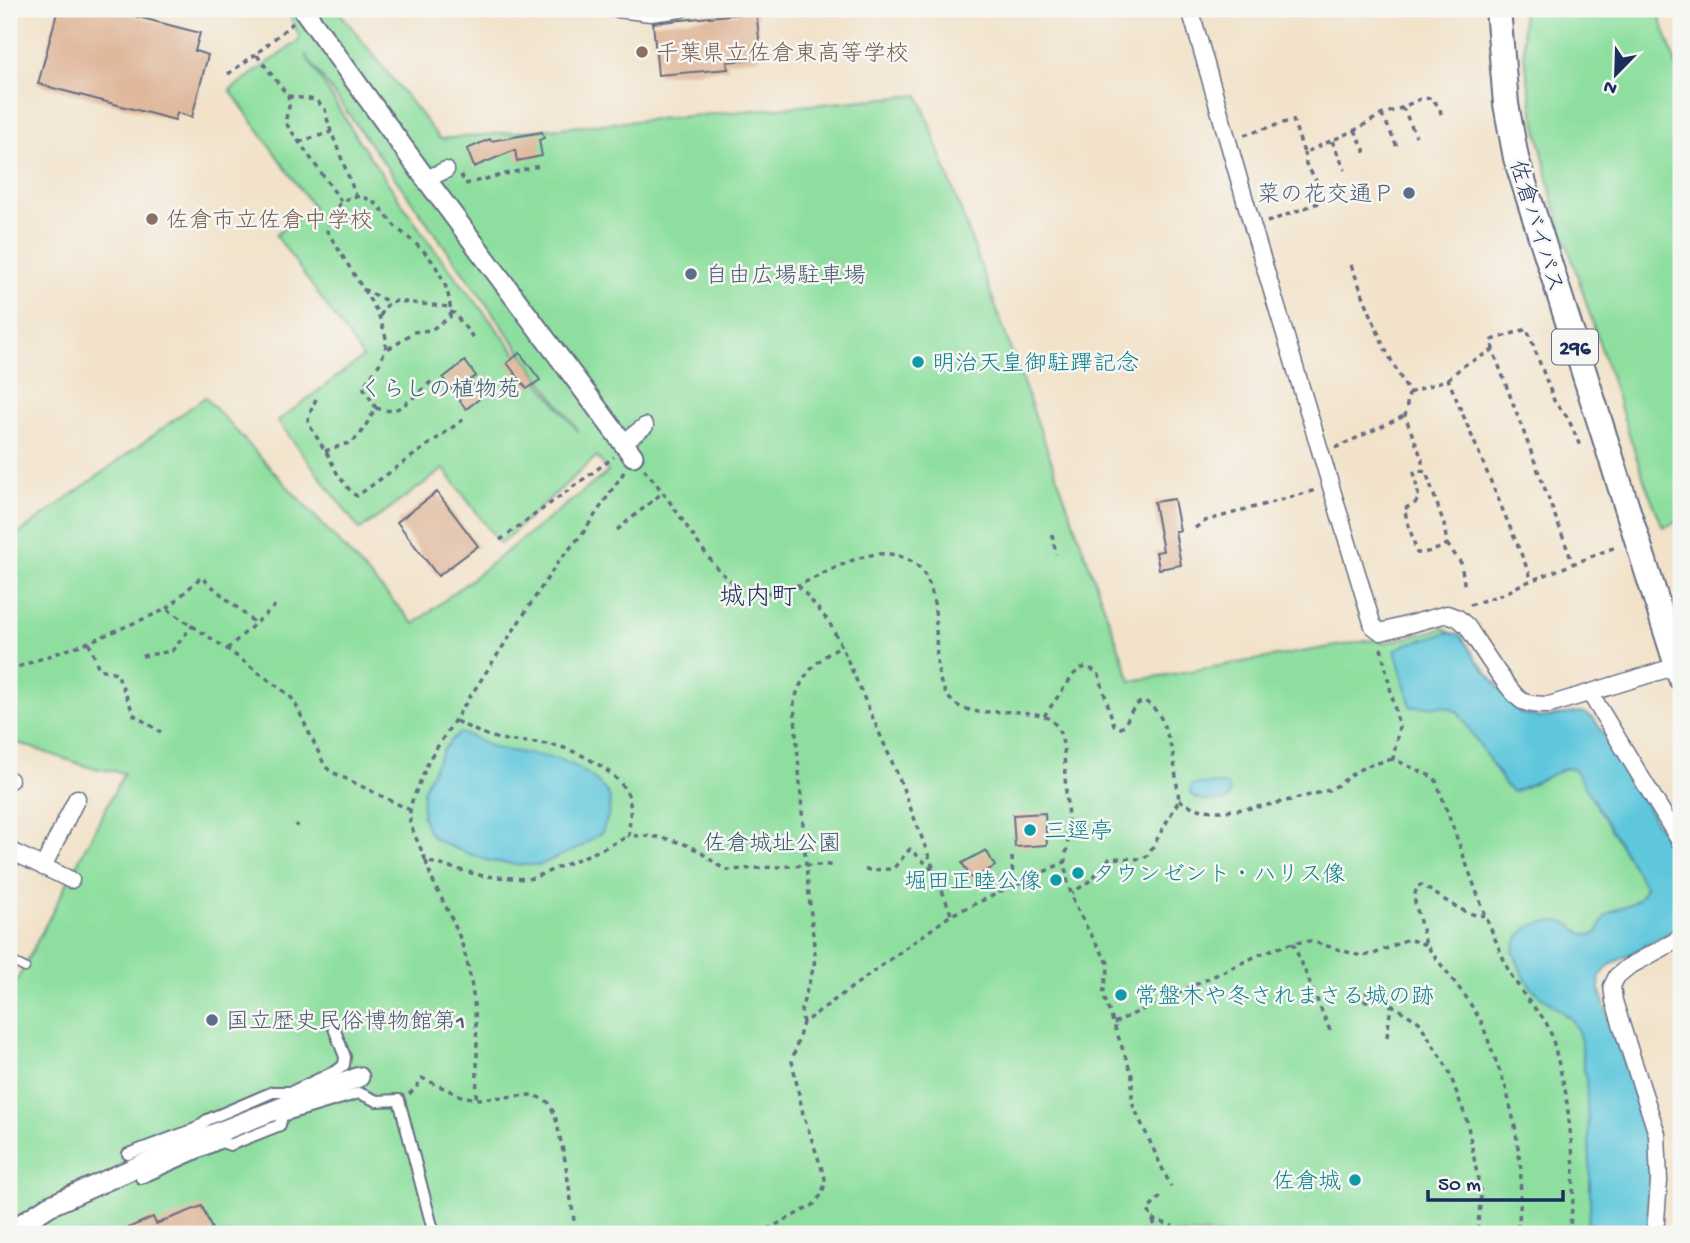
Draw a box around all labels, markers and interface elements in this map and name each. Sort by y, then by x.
north arrow [1582,38,1652,108]
place label: 千葉県立佐倉東高等学校 [656,41,909,69]
marker: 千葉県立佐倉東高等学校 [634,44,650,60]
text: N [1601,73,1621,99]
street label: 佐倉バイパス [1502,157,1569,297]
place label: 菜の花交通Ｐ [1257,182,1395,210]
marker: 菜の花交通Ｐ [1401,185,1417,201]
place label: 佐倉市立佐倉中学校 [166,208,373,236]
marker: 佐倉市立佐倉中学校 [144,211,160,227]
place label: 自由広場駐車場 [705,263,866,291]
marker: 自由広場駐車場 [683,266,699,282]
road number: 296 [1552,330,1598,364]
place label: 明治天皇御駐蹕記念 [932,350,1139,379]
marker: 明治天皇御駐蹕記念 [910,354,926,370]
park label: くらしの植物苑 [360,377,521,405]
district label: 城内町 [719,583,797,615]
place label: 三逕亭 [1044,819,1113,847]
marker: 三逕亭 [1022,822,1038,838]
park label: 佐倉城址公園 [703,831,841,859]
place label: タウンゼント・ハリス像 [1092,862,1345,890]
marker: タウンゼント・ハリス像 [1070,865,1086,881]
place label: 堀田正睦公像 [904,869,1042,897]
marker: 堀田正睦公像 [1048,872,1064,888]
place label: 常盤木や冬されまさる城の跡 [1135,984,1434,1012]
marker: 常盤木や冬されまさる城の跡 [1113,987,1129,1003]
place label: 国立歴史民俗博物館第1 [226,1009,465,1037]
marker: 国立歴史民俗博物館第1 [204,1012,220,1028]
scale bar [1428,1159,1562,1203]
place label: 佐倉城 [1272,1169,1341,1197]
marker: 佐倉城 [1347,1172,1363,1188]
text: 50 m [1438,1174,1481,1199]

